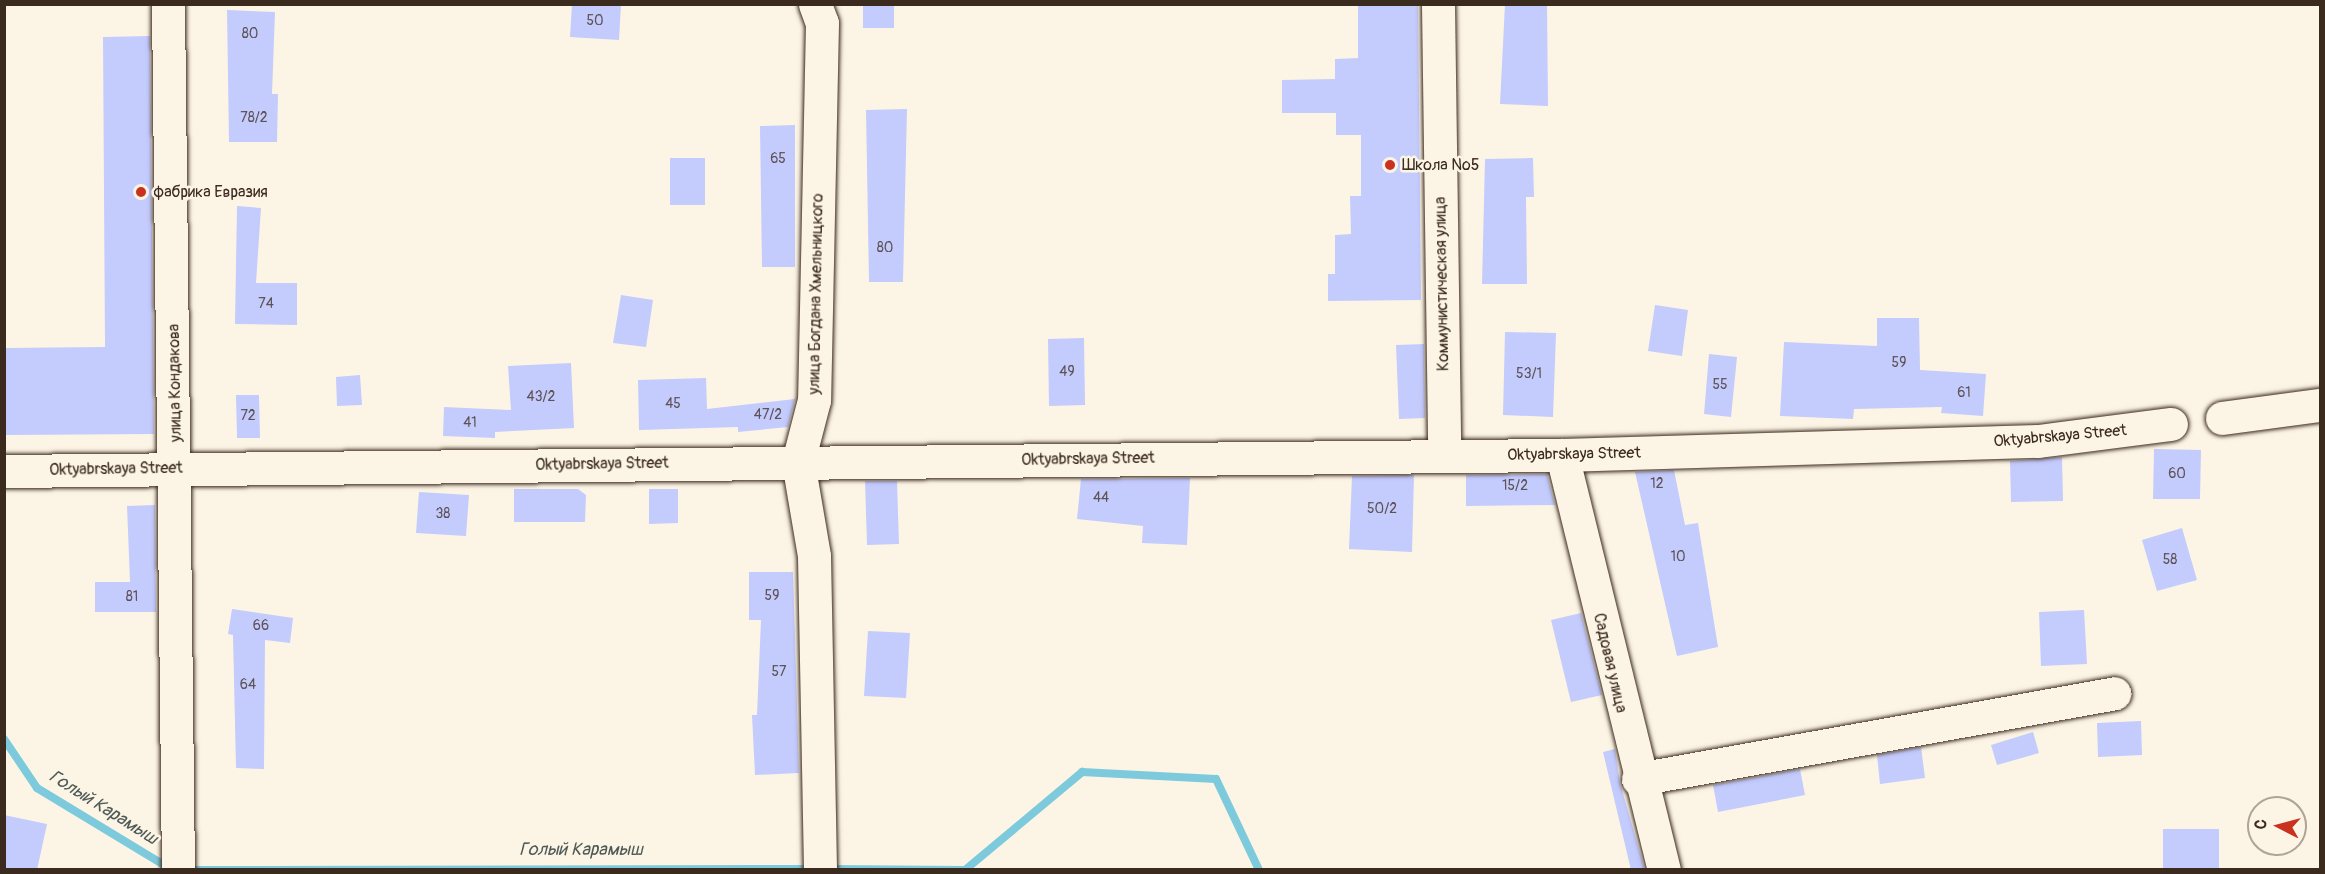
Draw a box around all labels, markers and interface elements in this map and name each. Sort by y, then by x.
house number: 50 [586,13,604,29]
house number: 80 [242,26,258,42]
house number: 78/2 [240,110,268,126]
house number: 65 [770,151,786,167]
place label: Школа №5 [1402,155,1479,175]
marker: Школа №5 [1383,158,1397,172]
place label: фабрика Евразия [153,182,268,202]
marker: фабрика Евразия [134,185,148,199]
street label: улица Богдана Хмельницкого [805,193,827,395]
street label: Коммунистическая улица [1431,197,1453,371]
house number: 80 [877,240,893,256]
house number: 74 [258,296,274,312]
street label: улица Кондакова [164,324,186,442]
house number: 59 [1892,355,1906,371]
house number: 49 [1059,364,1075,380]
house number: 53/1 [1516,366,1542,382]
house number: 55 [1712,377,1728,393]
house number: 61 [1957,385,1971,401]
house number: 43/2 [527,389,555,405]
house number: 45 [665,396,681,412]
house number: 47/2 [754,407,782,423]
house number: 72 [240,408,256,424]
house number: 41 [463,415,477,431]
street label: Oktyabrskaya Street [1993,421,2127,451]
street label: Oktyabrskaya Street [1507,443,1641,465]
street label: Oktyabrskaya Street [1021,448,1155,470]
street label: Oktyabrskaya Street [535,453,669,475]
street label: Oktyabrskaya Street [49,458,183,480]
house number: 60 [2168,466,2186,482]
house number: 12 [1650,476,1664,492]
house number: 15/2 [1502,478,1528,494]
house number: 44 [1093,490,1109,506]
house number: 50/2 [1367,501,1397,517]
house number: 38 [436,506,450,522]
house number: 10 [1670,549,1686,565]
house number: 58 [2163,552,2177,568]
house number: 59 [765,588,779,604]
house number: 81 [126,589,138,605]
street label: Садовая улица [1589,611,1631,715]
house number: 66 [253,618,269,634]
house number: 57 [772,664,786,680]
house number: 64 [240,677,256,693]
water label: Голый Карамыш [45,766,161,850]
north arrow [2247,796,2307,856]
text: С [2251,818,2272,830]
water label: Голый Карамыш [519,839,643,861]

